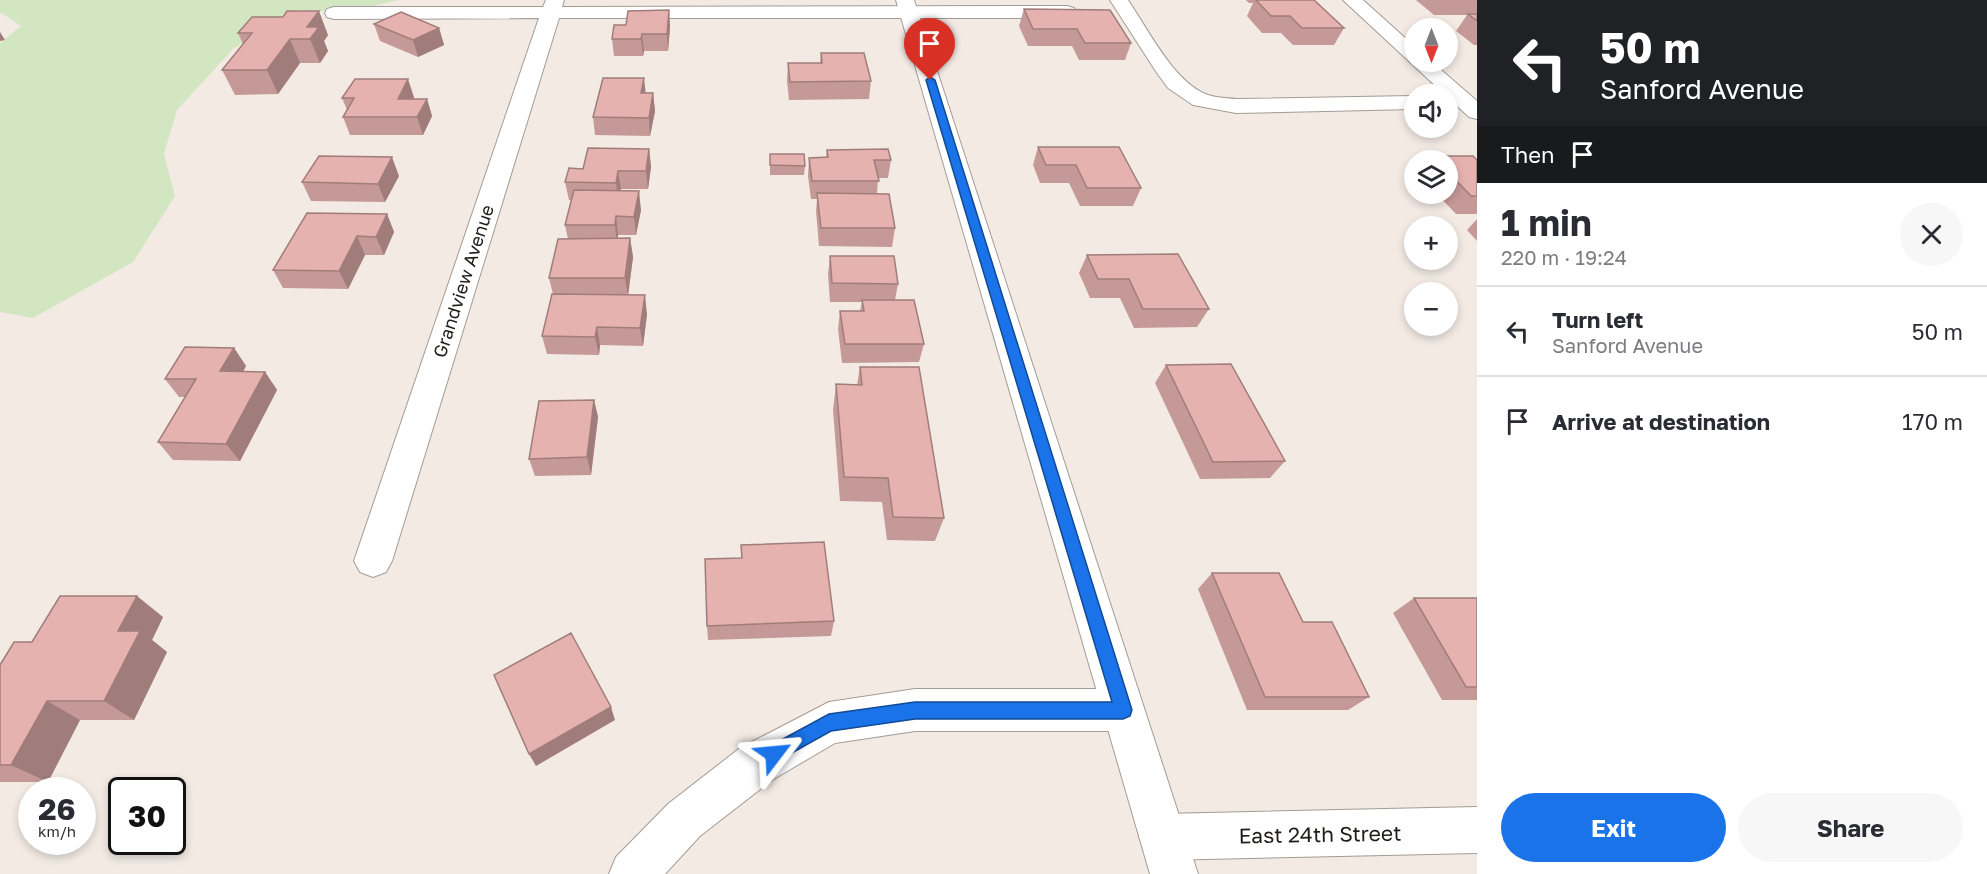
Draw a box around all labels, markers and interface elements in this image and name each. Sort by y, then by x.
pin [904,18,955,80]
north arrow [1404,18,1458,72]
map controls [1404,18,1458,336]
text: 50 m [1600,22,1700,72]
icon: left [1501,24,1579,102]
icon: arrive [913,27,946,60]
text: Sanford Avenue [1600,73,1804,105]
button: sound [1404,84,1458,138]
icon: arrive [1566,138,1599,171]
text: Then [1501,141,1554,168]
button: layers [1404,150,1458,204]
text: 1 min [1501,201,1592,244]
street label: Grandview Avenue [428,202,498,360]
button: close [1900,203,1963,266]
button: + [1404,216,1458,270]
text: 220 m · 19:24 [1501,245,1627,269]
button: − [1404,282,1458,336]
text: Turn left [1552,306,1643,333]
icon: left [1501,315,1534,348]
text: 50 m [1912,318,1963,345]
text: Sanford Avenue [1552,333,1703,357]
icon: arrive [1501,405,1534,438]
text: Arrive at destination [1552,408,1770,435]
text: 170 m [1902,408,1963,435]
position arrow [742,722,806,786]
speed limit sign: 30 [108,777,186,855]
text: 26 [38,791,76,827]
button: Exit [1501,793,1726,862]
button: Share [1738,793,1963,862]
street label: East 24th Street [1238,820,1402,848]
text: km/h [38,822,76,840]

